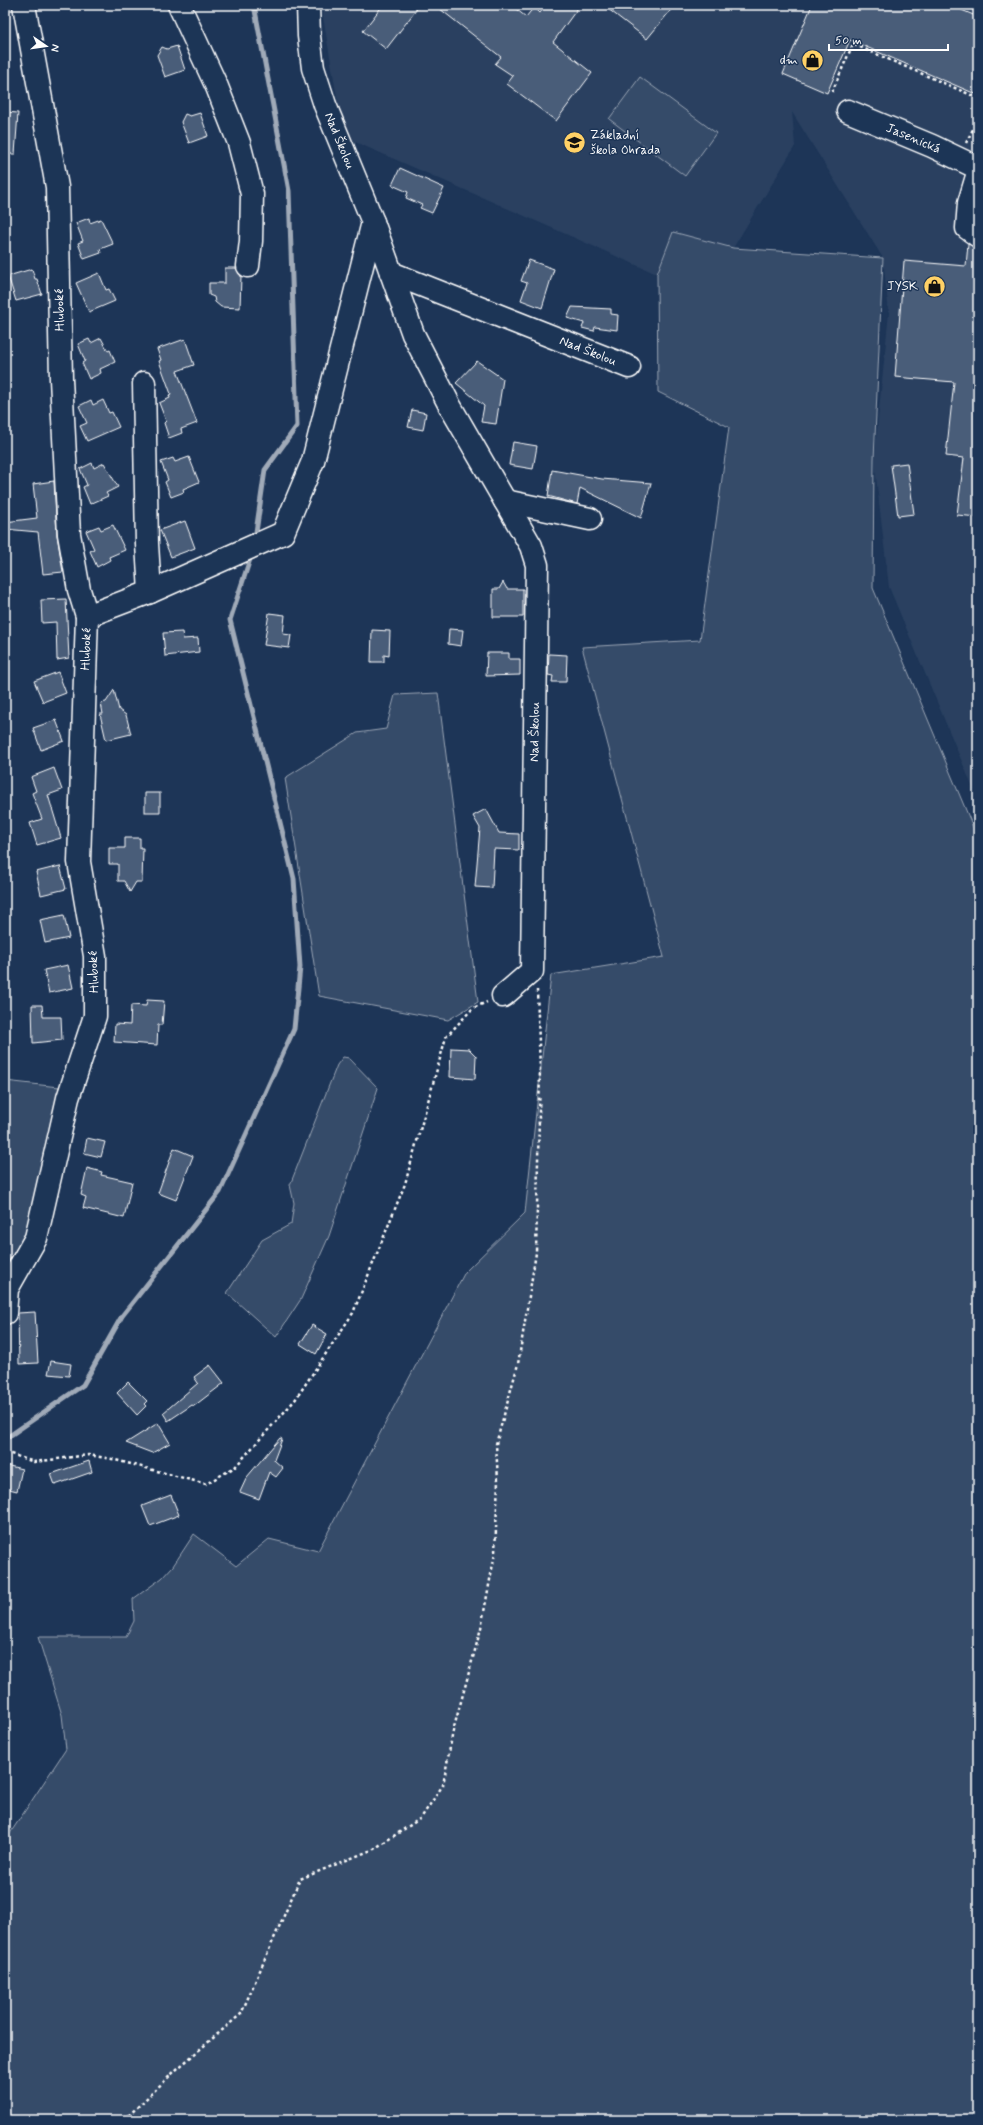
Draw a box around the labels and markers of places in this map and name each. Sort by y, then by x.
shop icon: dm [800,47,826,73]
place label: dm [780,52,798,69]
place label: Základní škola Ohrada [590,127,660,159]
school or university icon: Základní škola Ohrada [562,129,588,155]
shop icon: JYSK [921,273,947,299]
place label: JYSK [887,278,919,295]

